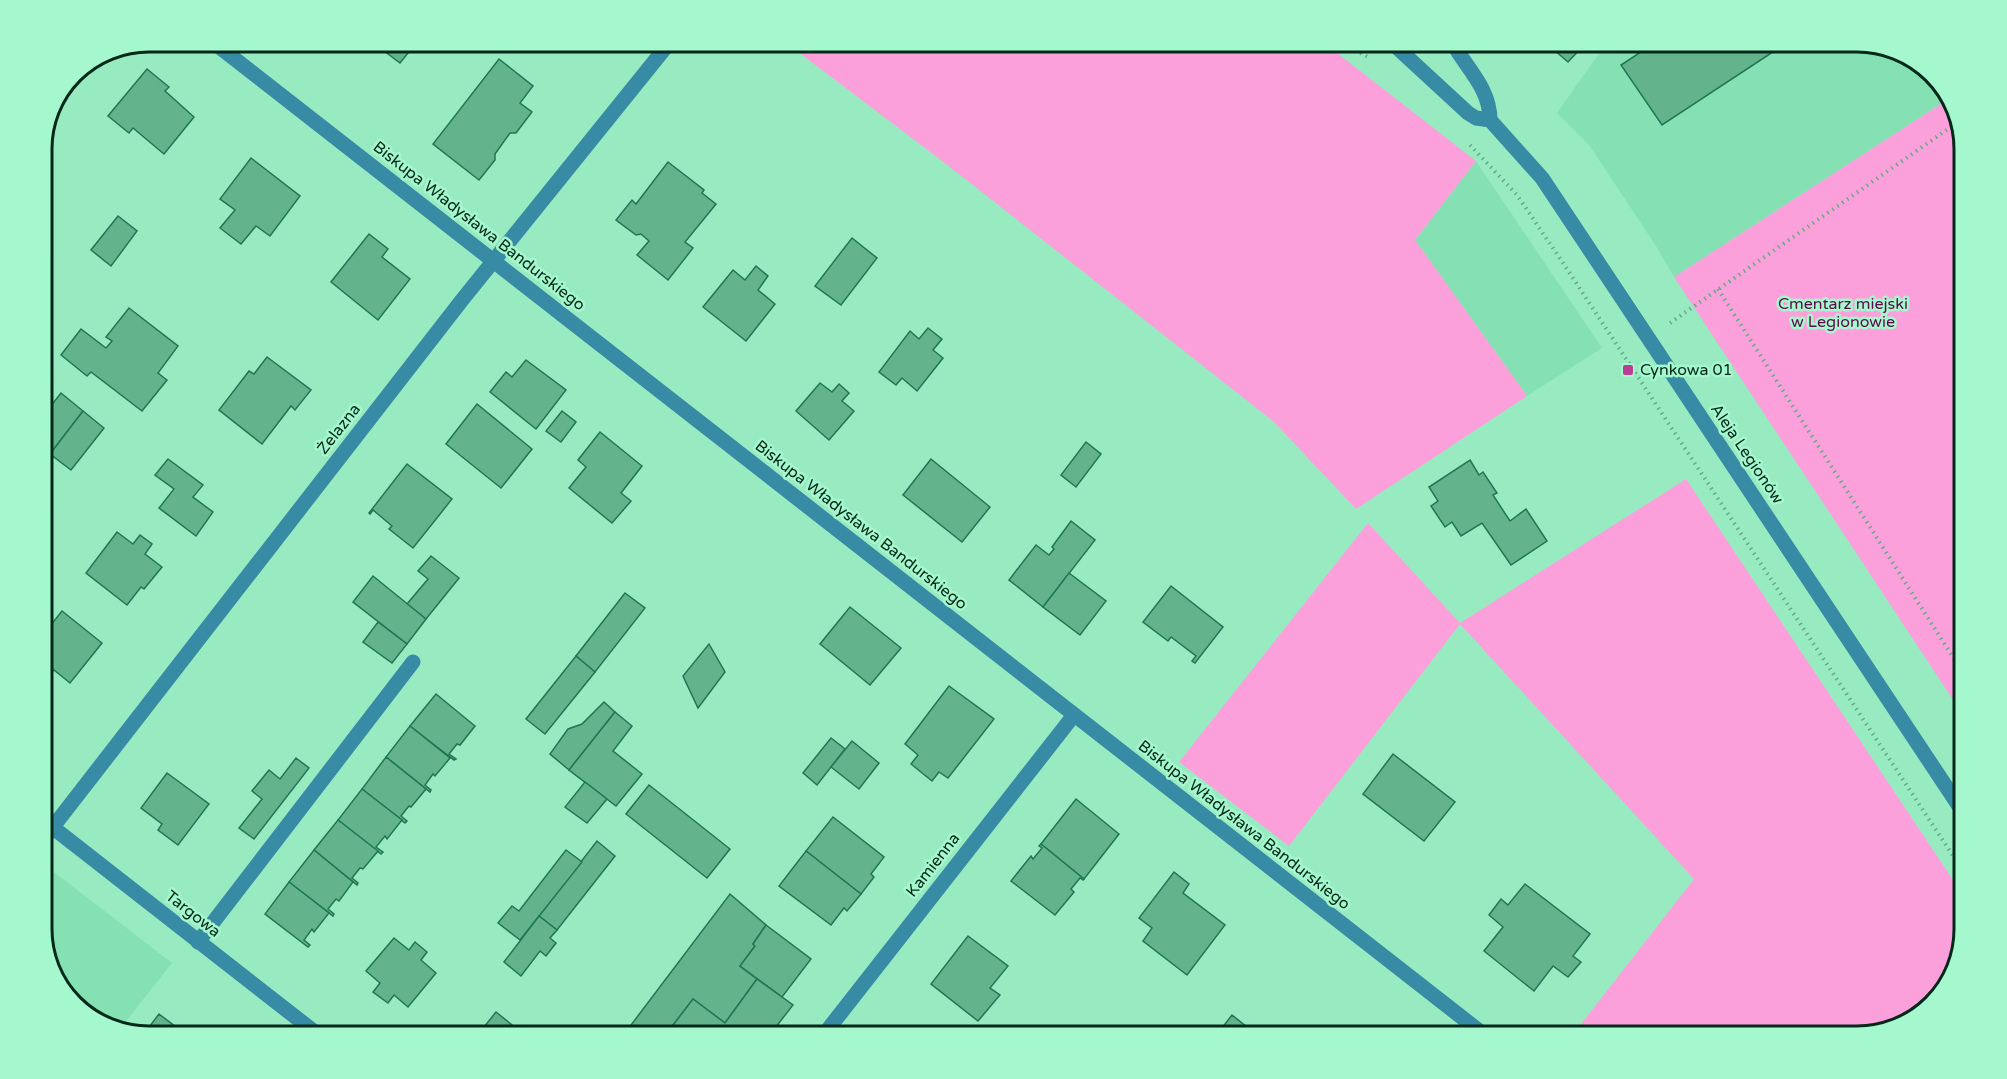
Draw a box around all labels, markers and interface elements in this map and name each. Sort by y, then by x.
street label: Biskupa Władysława Bandurskiego [369,137,589,315]
park label: Cmentarz miejski w Legionowie [1778,294,1908,332]
place label: Cynkowa 01 [1640,360,1733,380]
marker: Cynkowa 01 [1621,363,1635,377]
street label: Żelazna [313,400,365,458]
street label: Aleja Legionów [1706,400,1788,508]
street label: Biskupa Władysława Bandurskiego [751,436,971,614]
street label: Biskupa Władysława Bandurskiego [1134,736,1354,914]
street label: Kamienna [902,829,964,901]
street label: Targowa [161,886,225,942]

